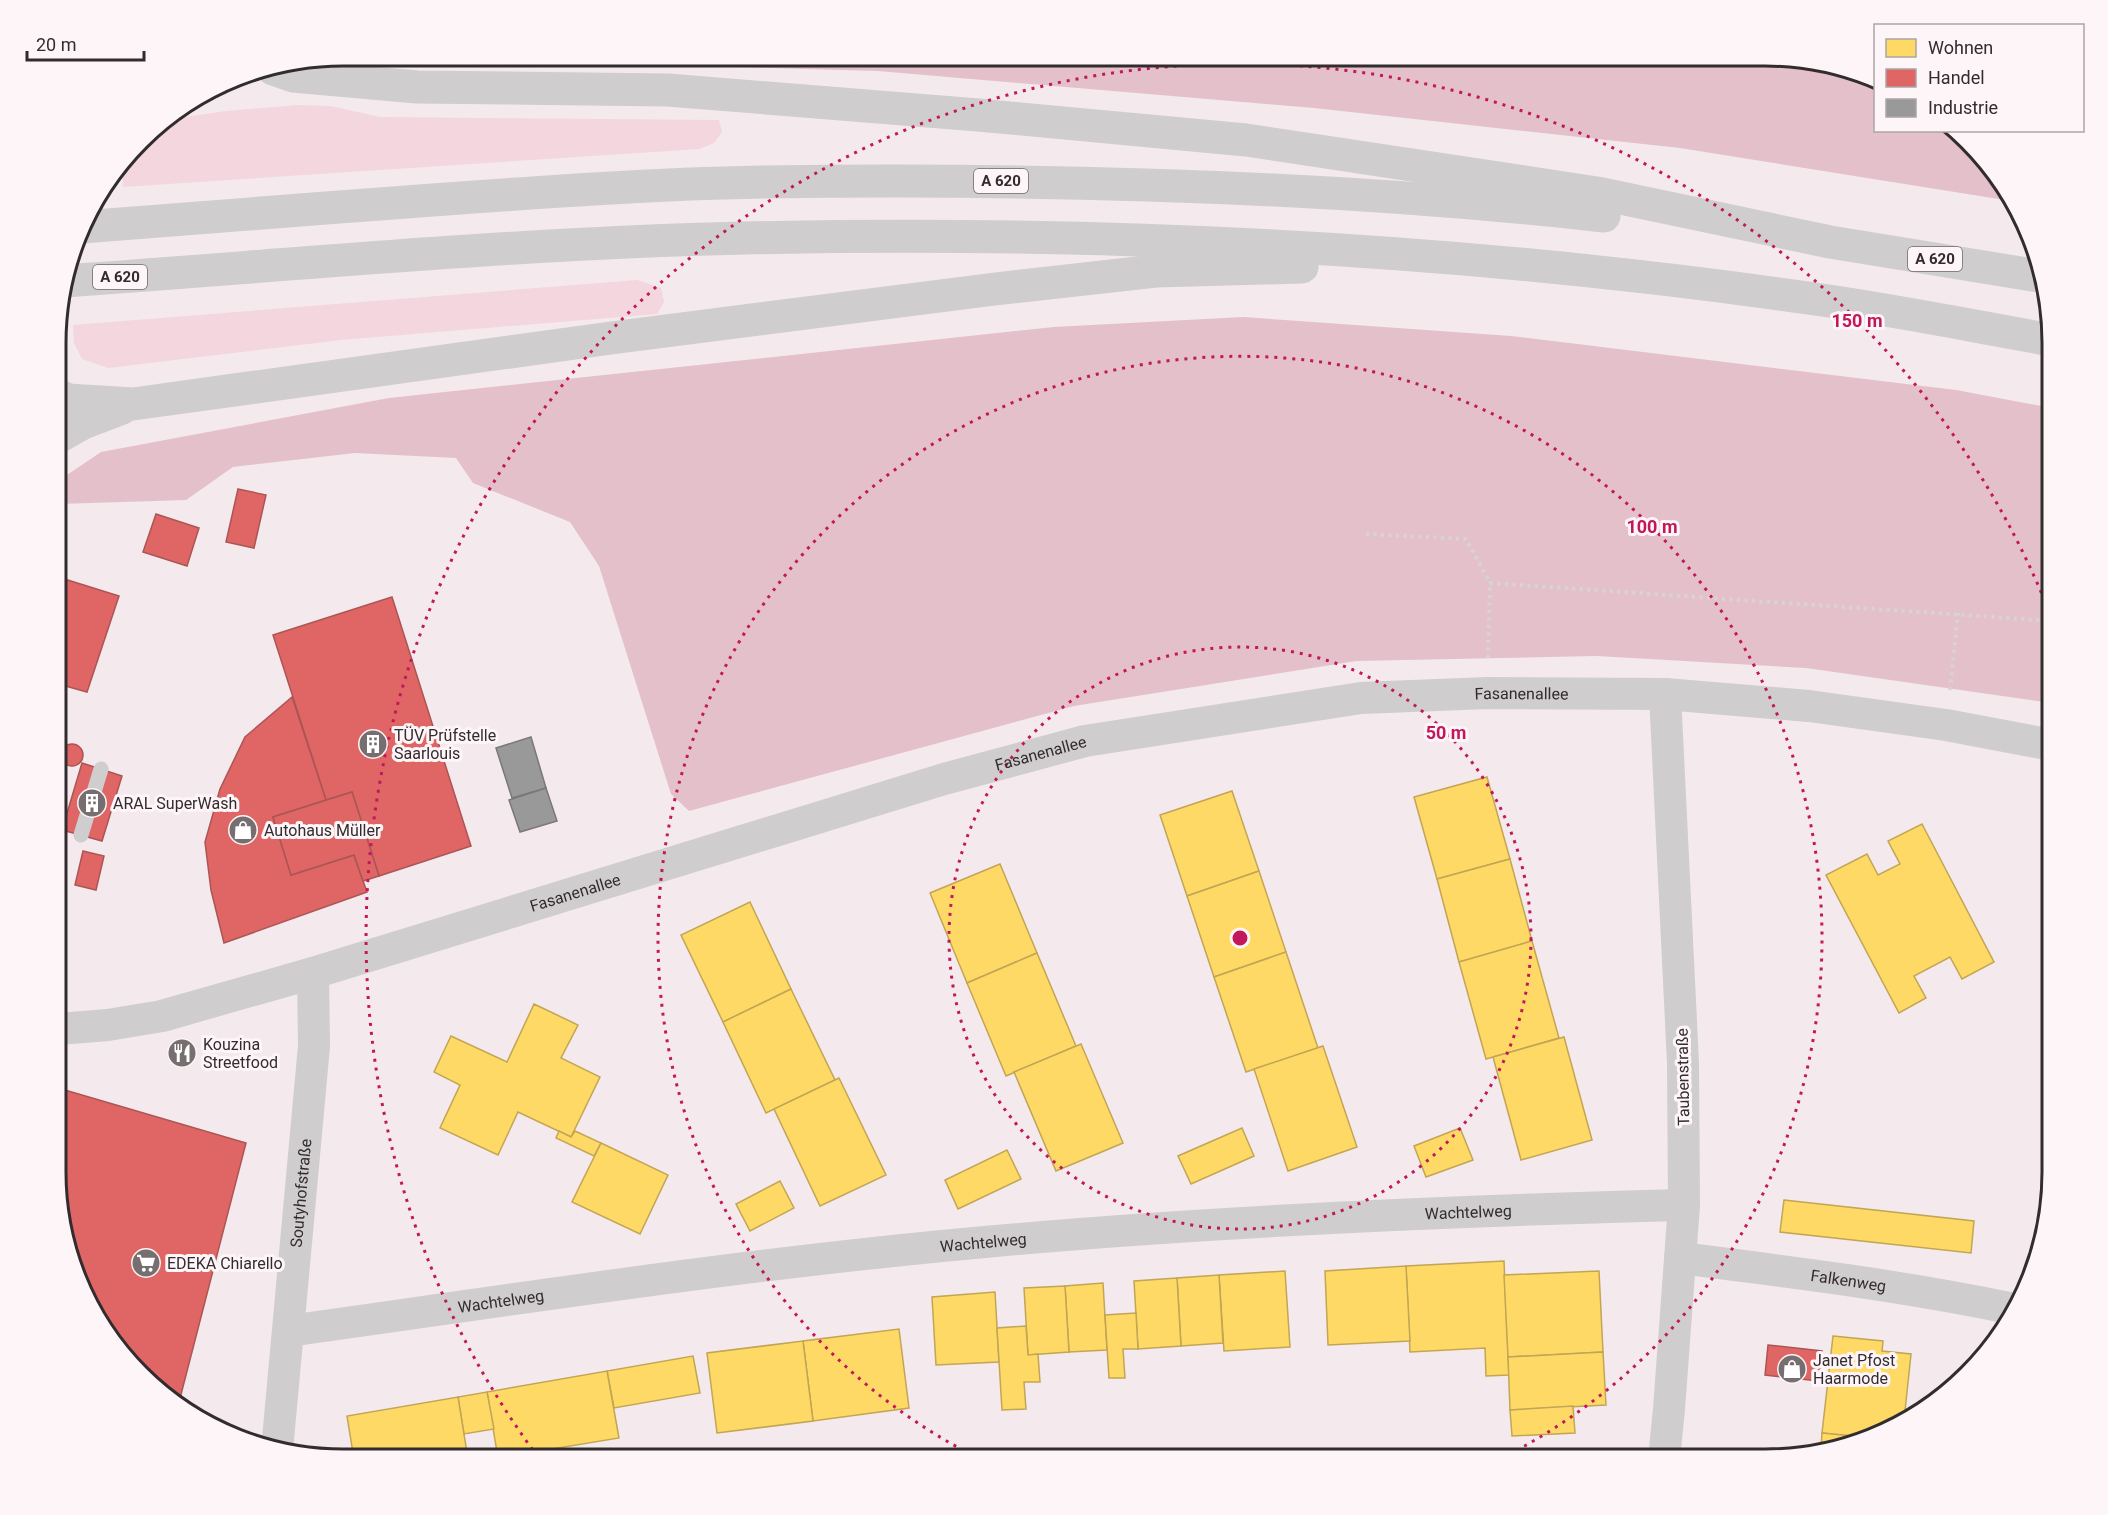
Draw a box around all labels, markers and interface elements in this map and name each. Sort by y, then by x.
scale bar [27,24,144,62]
legend [1874,24,2084,132]
text: 20 m [36,34,76,55]
text: Wohnen [1928,37,1993,58]
text: Handel [1928,67,1985,88]
text: Industrie [1928,97,1998,118]
road number: A 620 [974,169,1028,193]
road number: A 620 [1908,247,1962,271]
road number: A 620 [93,265,147,289]
text: 150 m [1831,310,1883,331]
text: 100 m [1626,516,1678,537]
street label: Fasanenallee [1474,683,1568,703]
text: 50 m [1426,722,1466,743]
place label: TÜV Prüfstelle Saarlouis [394,726,496,763]
building icon: TÜV Prüfstelle Saarlouis [357,728,389,760]
street label: Fasanenallee [993,732,1088,774]
building icon: ARAL SuperWash [76,787,108,819]
place label: ARAL SuperWash [113,794,237,813]
shop icon: Autohaus Müller [227,814,259,846]
place label: Autohaus Müller [264,821,381,840]
street label: Fasanenallee [527,870,623,915]
centre of rings [1230,928,1250,948]
street label: Taubenstraße [1673,1028,1693,1126]
place label: Kouzina Streetfood [203,1035,278,1072]
restaurant icon: Kouzina Streetfood [166,1037,198,1069]
street label: Soutyhofstraße [286,1138,315,1248]
street label: Wachtelweg [1424,1201,1512,1223]
street label: Wachtelweg [939,1229,1027,1256]
supermarket icon: EDEKA Chiarello [130,1247,162,1279]
place label: EDEKA Chiarello [167,1254,283,1273]
street label: Falkenweg [1810,1266,1888,1295]
street label: Wachtelweg [456,1285,545,1316]
place label: Janet Pfost Haarmode [1813,1351,1895,1388]
shop icon: Janet Pfost Haarmode [1776,1353,1808,1385]

